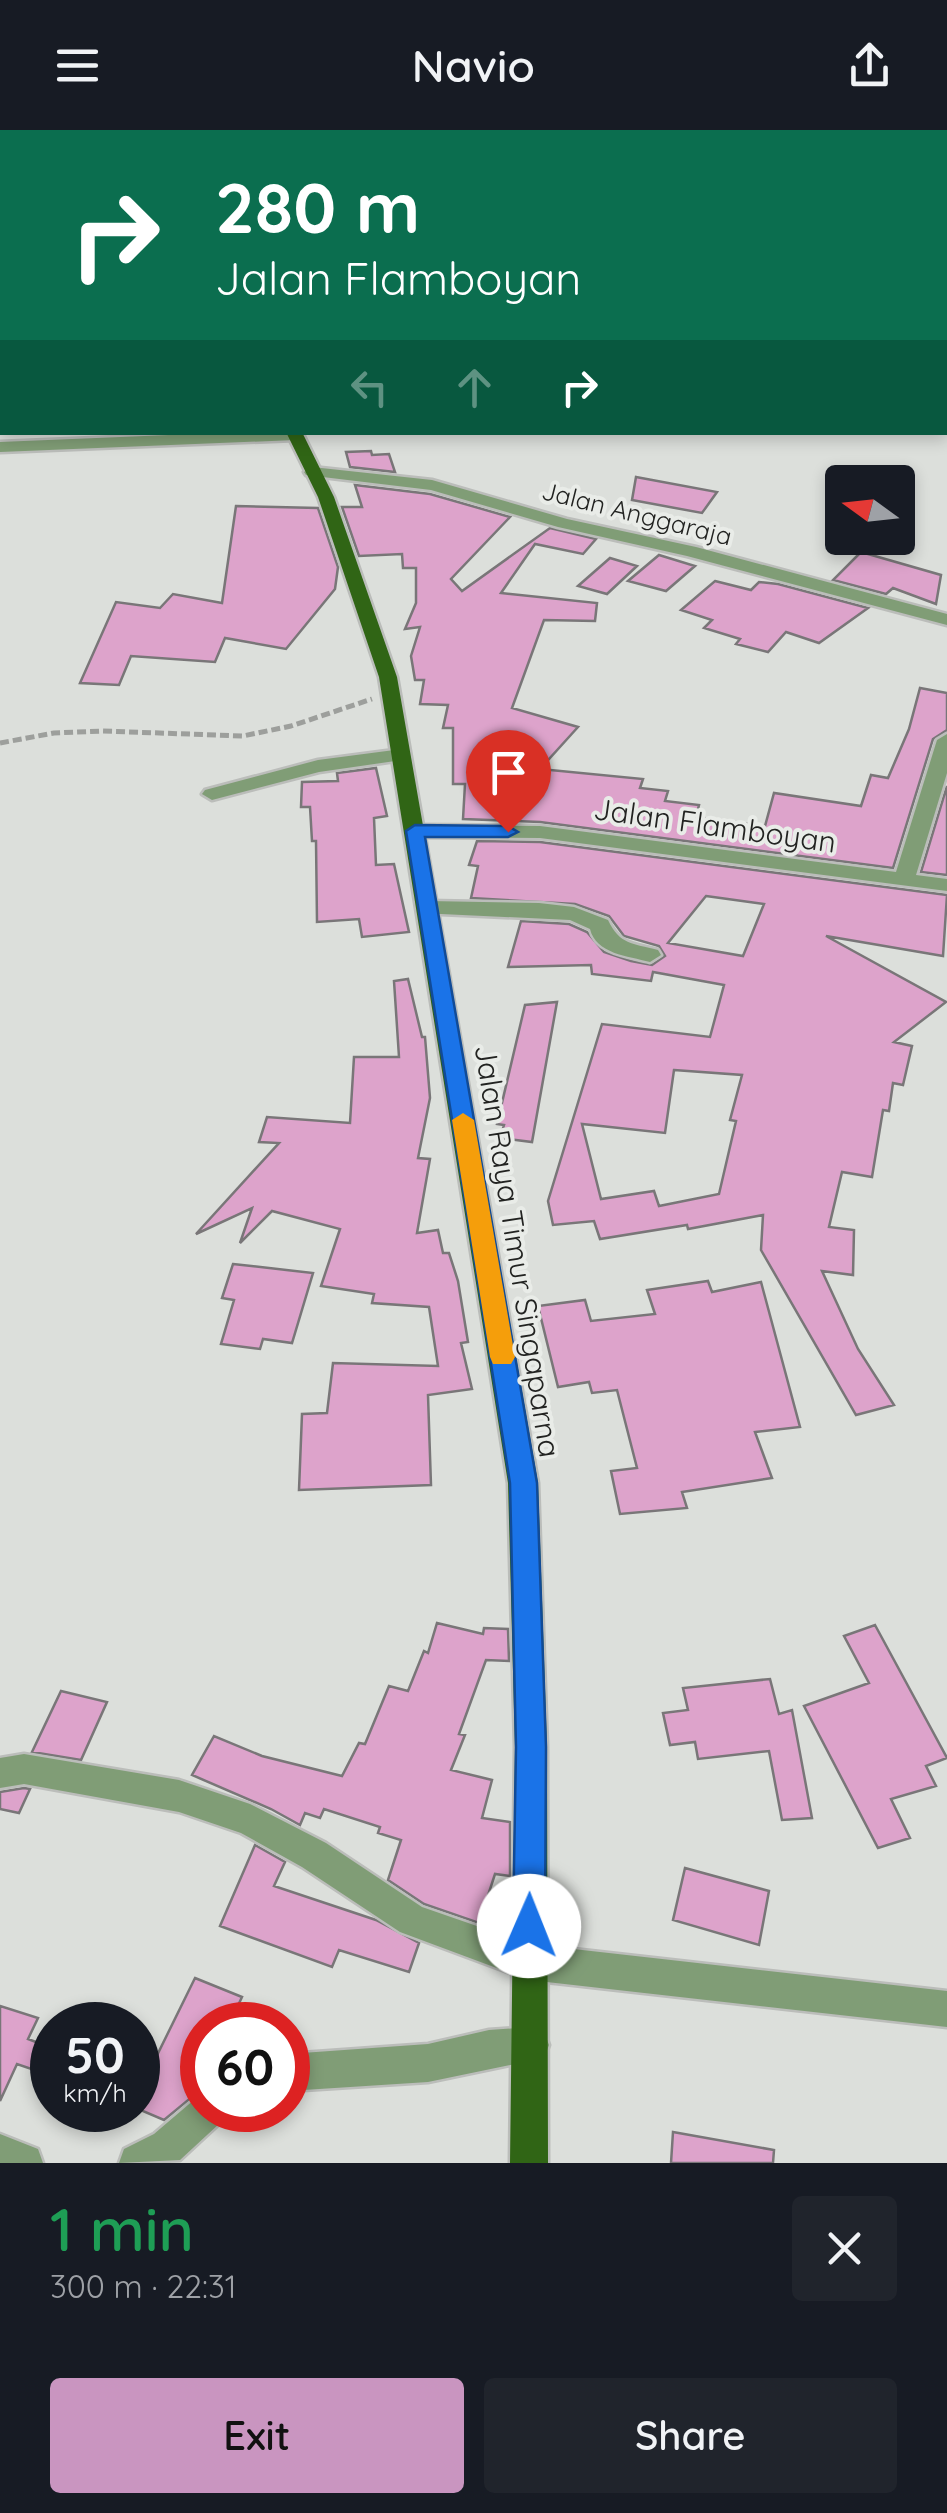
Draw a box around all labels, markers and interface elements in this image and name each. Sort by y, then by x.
text: Navio [412,37,535,93]
icon: menu [50,38,105,93]
icon: share [842,38,897,93]
text: 280 m [215,163,420,251]
icon: right [50,170,180,300]
text: Jalan Flamboyan [215,250,581,306]
icon: left [342,360,397,415]
icon: ahead [447,360,502,415]
icon: right [552,360,607,415]
north arrow [825,465,915,555]
map controls [825,465,915,555]
street label: Jalan Anggaraja [539,474,735,552]
pin [466,730,551,833]
icon: arrive [481,745,536,800]
street label: Jalan Flamboyan [591,789,839,861]
street label: Jalan Raya Timur Singaparna [467,1042,569,1460]
position arrow [477,1874,581,1978]
speed limit sign: 60 [180,2002,310,2132]
text: 50 [65,2023,125,2086]
text: km/h [63,2077,127,2108]
text: 1 min [50,2191,194,2266]
button: close [792,2196,897,2301]
text: 300 m · 22:31 [50,2266,237,2306]
button: Exit [50,2378,464,2493]
button: Share [484,2378,897,2493]

